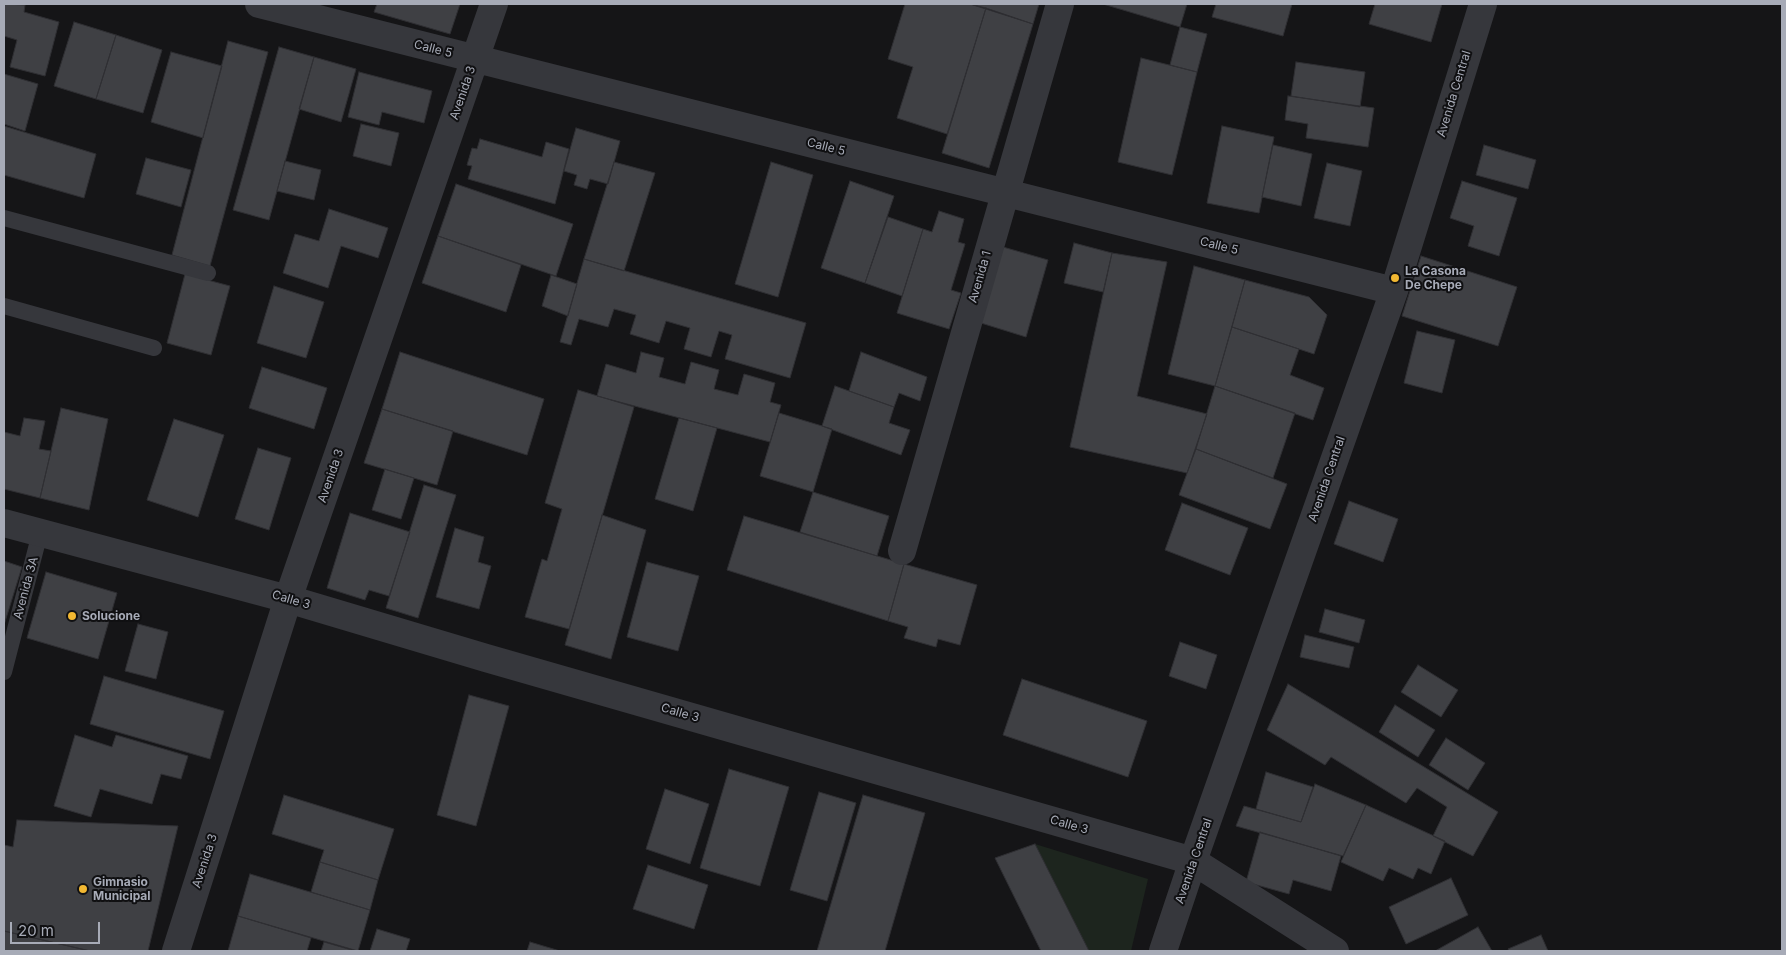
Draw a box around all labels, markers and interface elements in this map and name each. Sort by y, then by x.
street label: Calle 5 [412,37,454,61]
street label: Avenida Central [1434,49,1474,139]
street label: Avenida 3 [447,64,479,122]
street label: Calle 5 [805,135,847,159]
street label: Calle 5 [1198,234,1240,258]
street label: Avenida 1 [966,249,994,305]
place label: La Casona De Chepe [1405,264,1466,292]
marker: La Casona De Chepe [1389,272,1401,284]
street label: Avenida Central [1306,434,1348,524]
street label: Avenida 3 [315,447,347,505]
street label: Avenida 3A [11,555,41,621]
street label: Calle 3 [270,588,312,612]
place label: Solucione [82,609,140,623]
marker: Solucione [66,610,78,622]
street label: Calle 3 [659,701,701,725]
street label: Calle 3 [1048,813,1090,837]
street label: Avenida Central [1173,816,1215,906]
street label: Avenida 3 [190,832,220,890]
place label: Gimnasio Municipal [93,875,151,903]
marker: Gimnasio Municipal [77,883,89,895]
scale bar [12,912,102,944]
text: 20 m [18,921,54,940]

